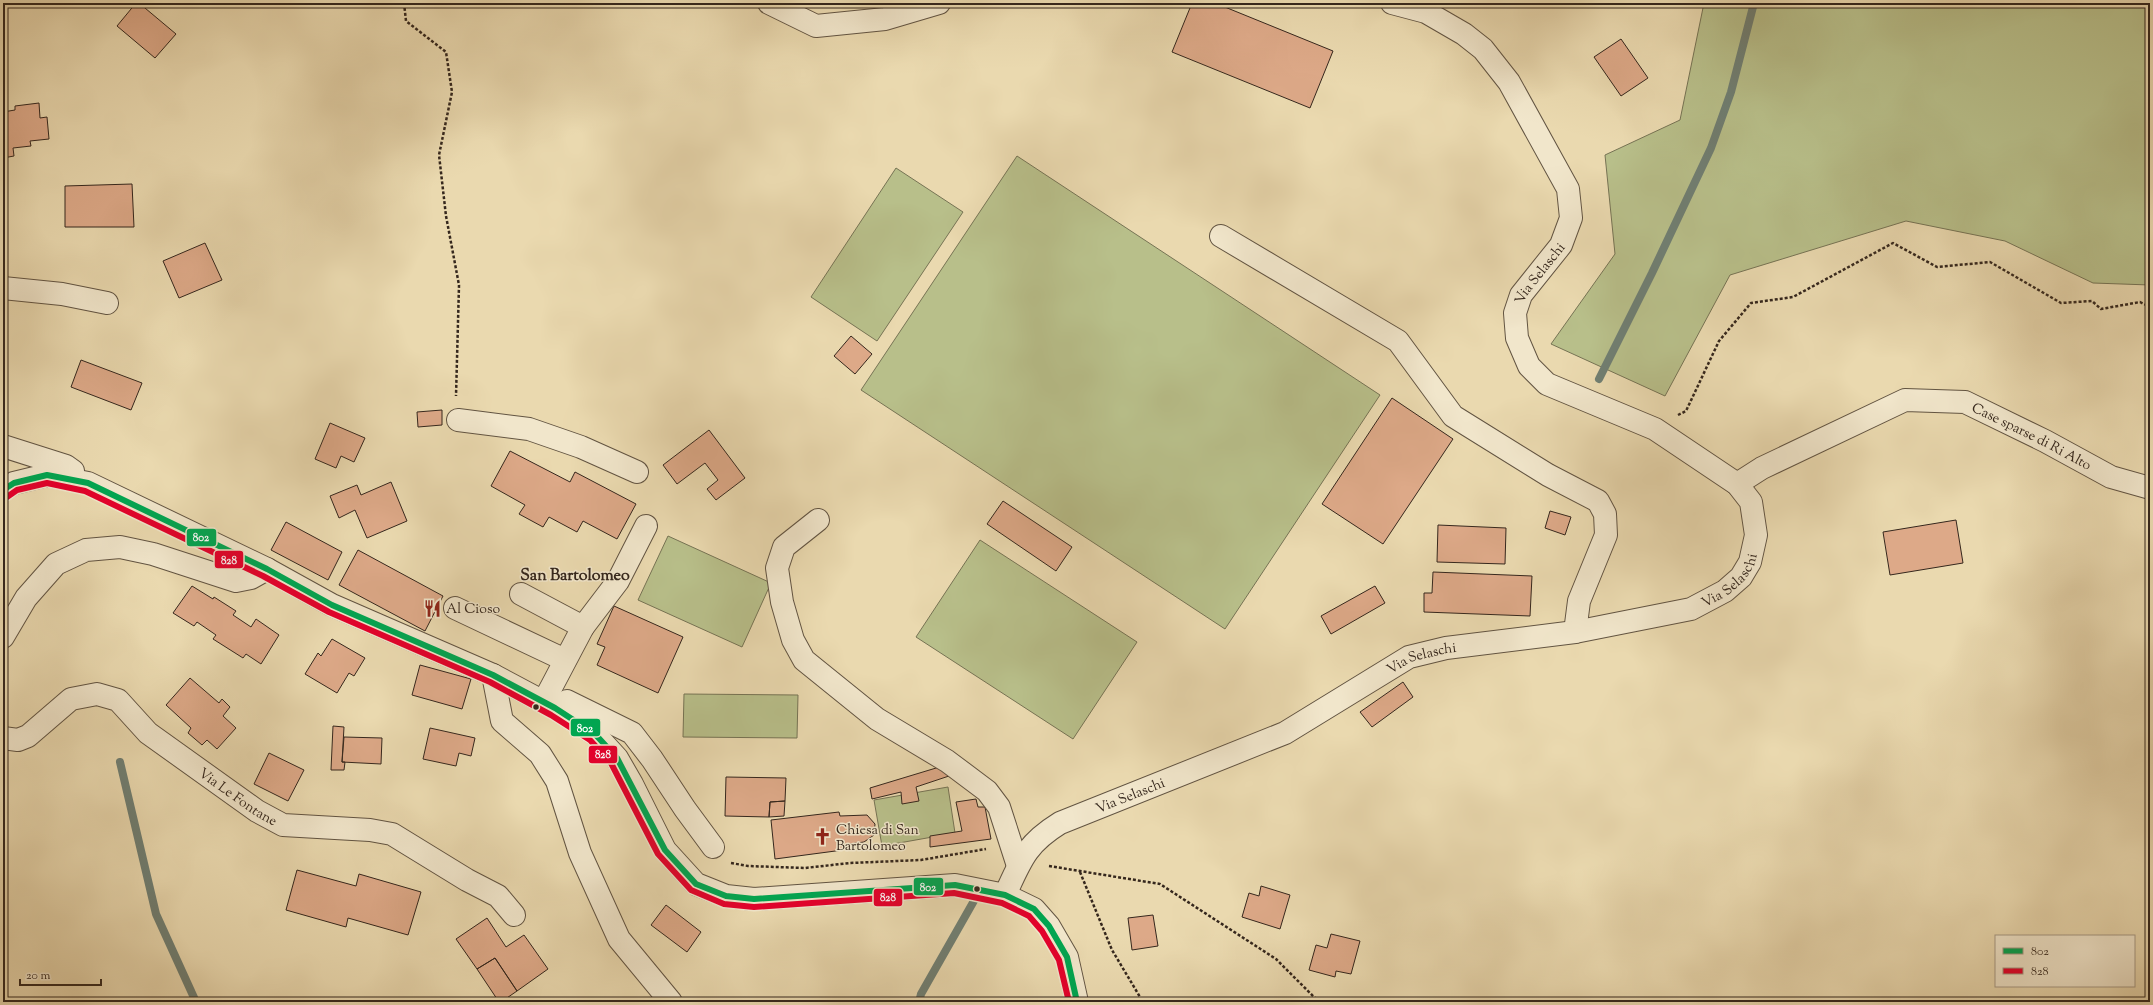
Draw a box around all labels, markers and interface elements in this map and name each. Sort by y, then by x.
street label: Via Selaschi [1511,239,1571,306]
street label: Case sparse di Ri Alto [1968,399,2095,477]
line badge: 802 [186,528,217,547]
text: 802 [193,530,210,546]
line badge: 828 [214,550,244,569]
street label: Via Selaschi [1699,552,1764,614]
text: 828 [221,553,238,569]
district label: San Bartolomeo [520,565,630,588]
restaurant icon: Al Cioso [423,598,443,618]
place label: Al Cioso [446,600,500,620]
street label: Via Selaschi [1384,639,1458,680]
unlabelled marker [531,702,541,712]
line badge: 802 [570,718,601,737]
text: 802 [577,721,594,737]
line badge: 828 [588,745,618,764]
text: 828 [595,747,612,763]
street label: Via Le Fontane [194,764,280,832]
street label: Via Selaschi [1093,774,1168,820]
place label: Chiesa di San Bartolomeo [836,821,919,857]
church icon: Chiesa di San Bartolomeo [813,827,833,847]
line badge: 802 [913,877,944,896]
text: 802 [920,880,937,896]
unlabelled marker [972,884,982,894]
line badge: 828 [873,888,903,907]
text: 828 [880,890,897,906]
legend [1995,935,2135,987]
text: 802 [2031,943,2049,961]
scale bar [20,961,101,987]
text: 828 [2031,963,2049,981]
text: 20 m [26,967,51,985]

